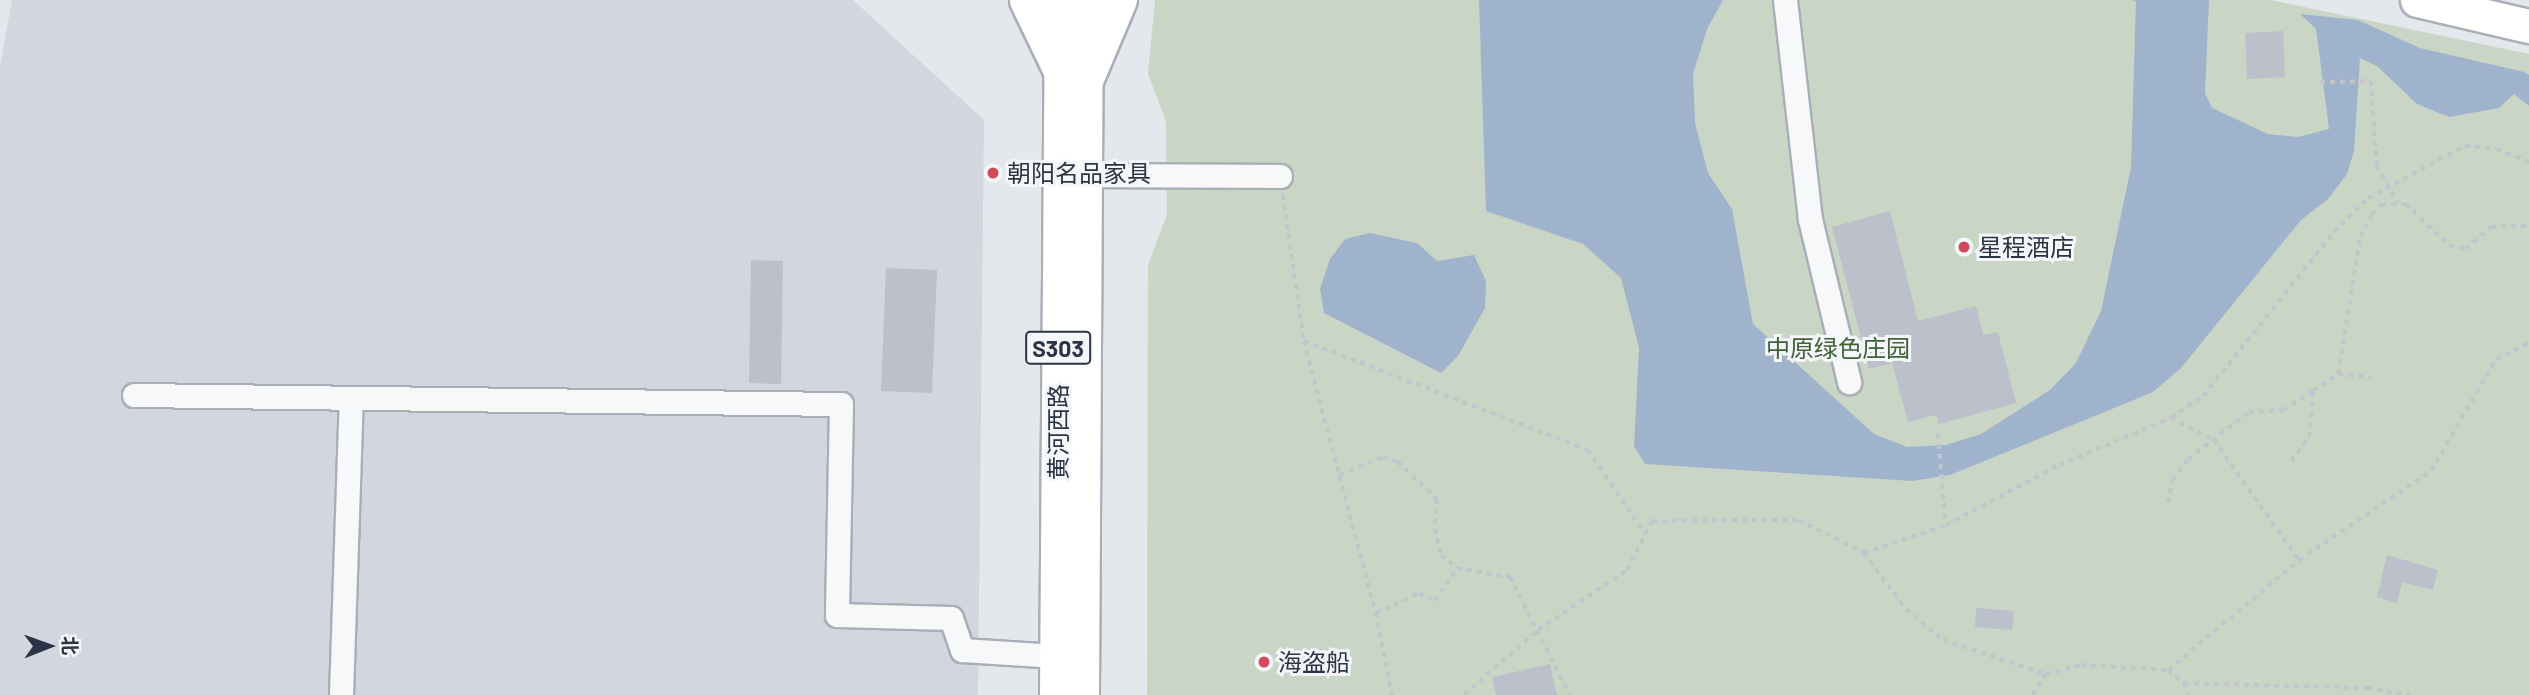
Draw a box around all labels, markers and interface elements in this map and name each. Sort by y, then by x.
place label: 朝阳名品家具 [1007,159,1151,187]
marker: 朝阳名品家具 [985,165,1001,181]
place label: 星程酒店 [1978,233,2074,261]
marker: 星程酒店 [1956,239,1972,255]
road number: S303 [1025,328,1091,368]
park label: 中原绿色庄园 [1766,334,1910,362]
street label: 黄河西路 [1044,384,1072,480]
north arrow [14,611,84,681]
text: 北 [59,636,82,655]
place label: 海盗船 [1278,648,1350,676]
marker: 海盗船 [1256,654,1272,670]

